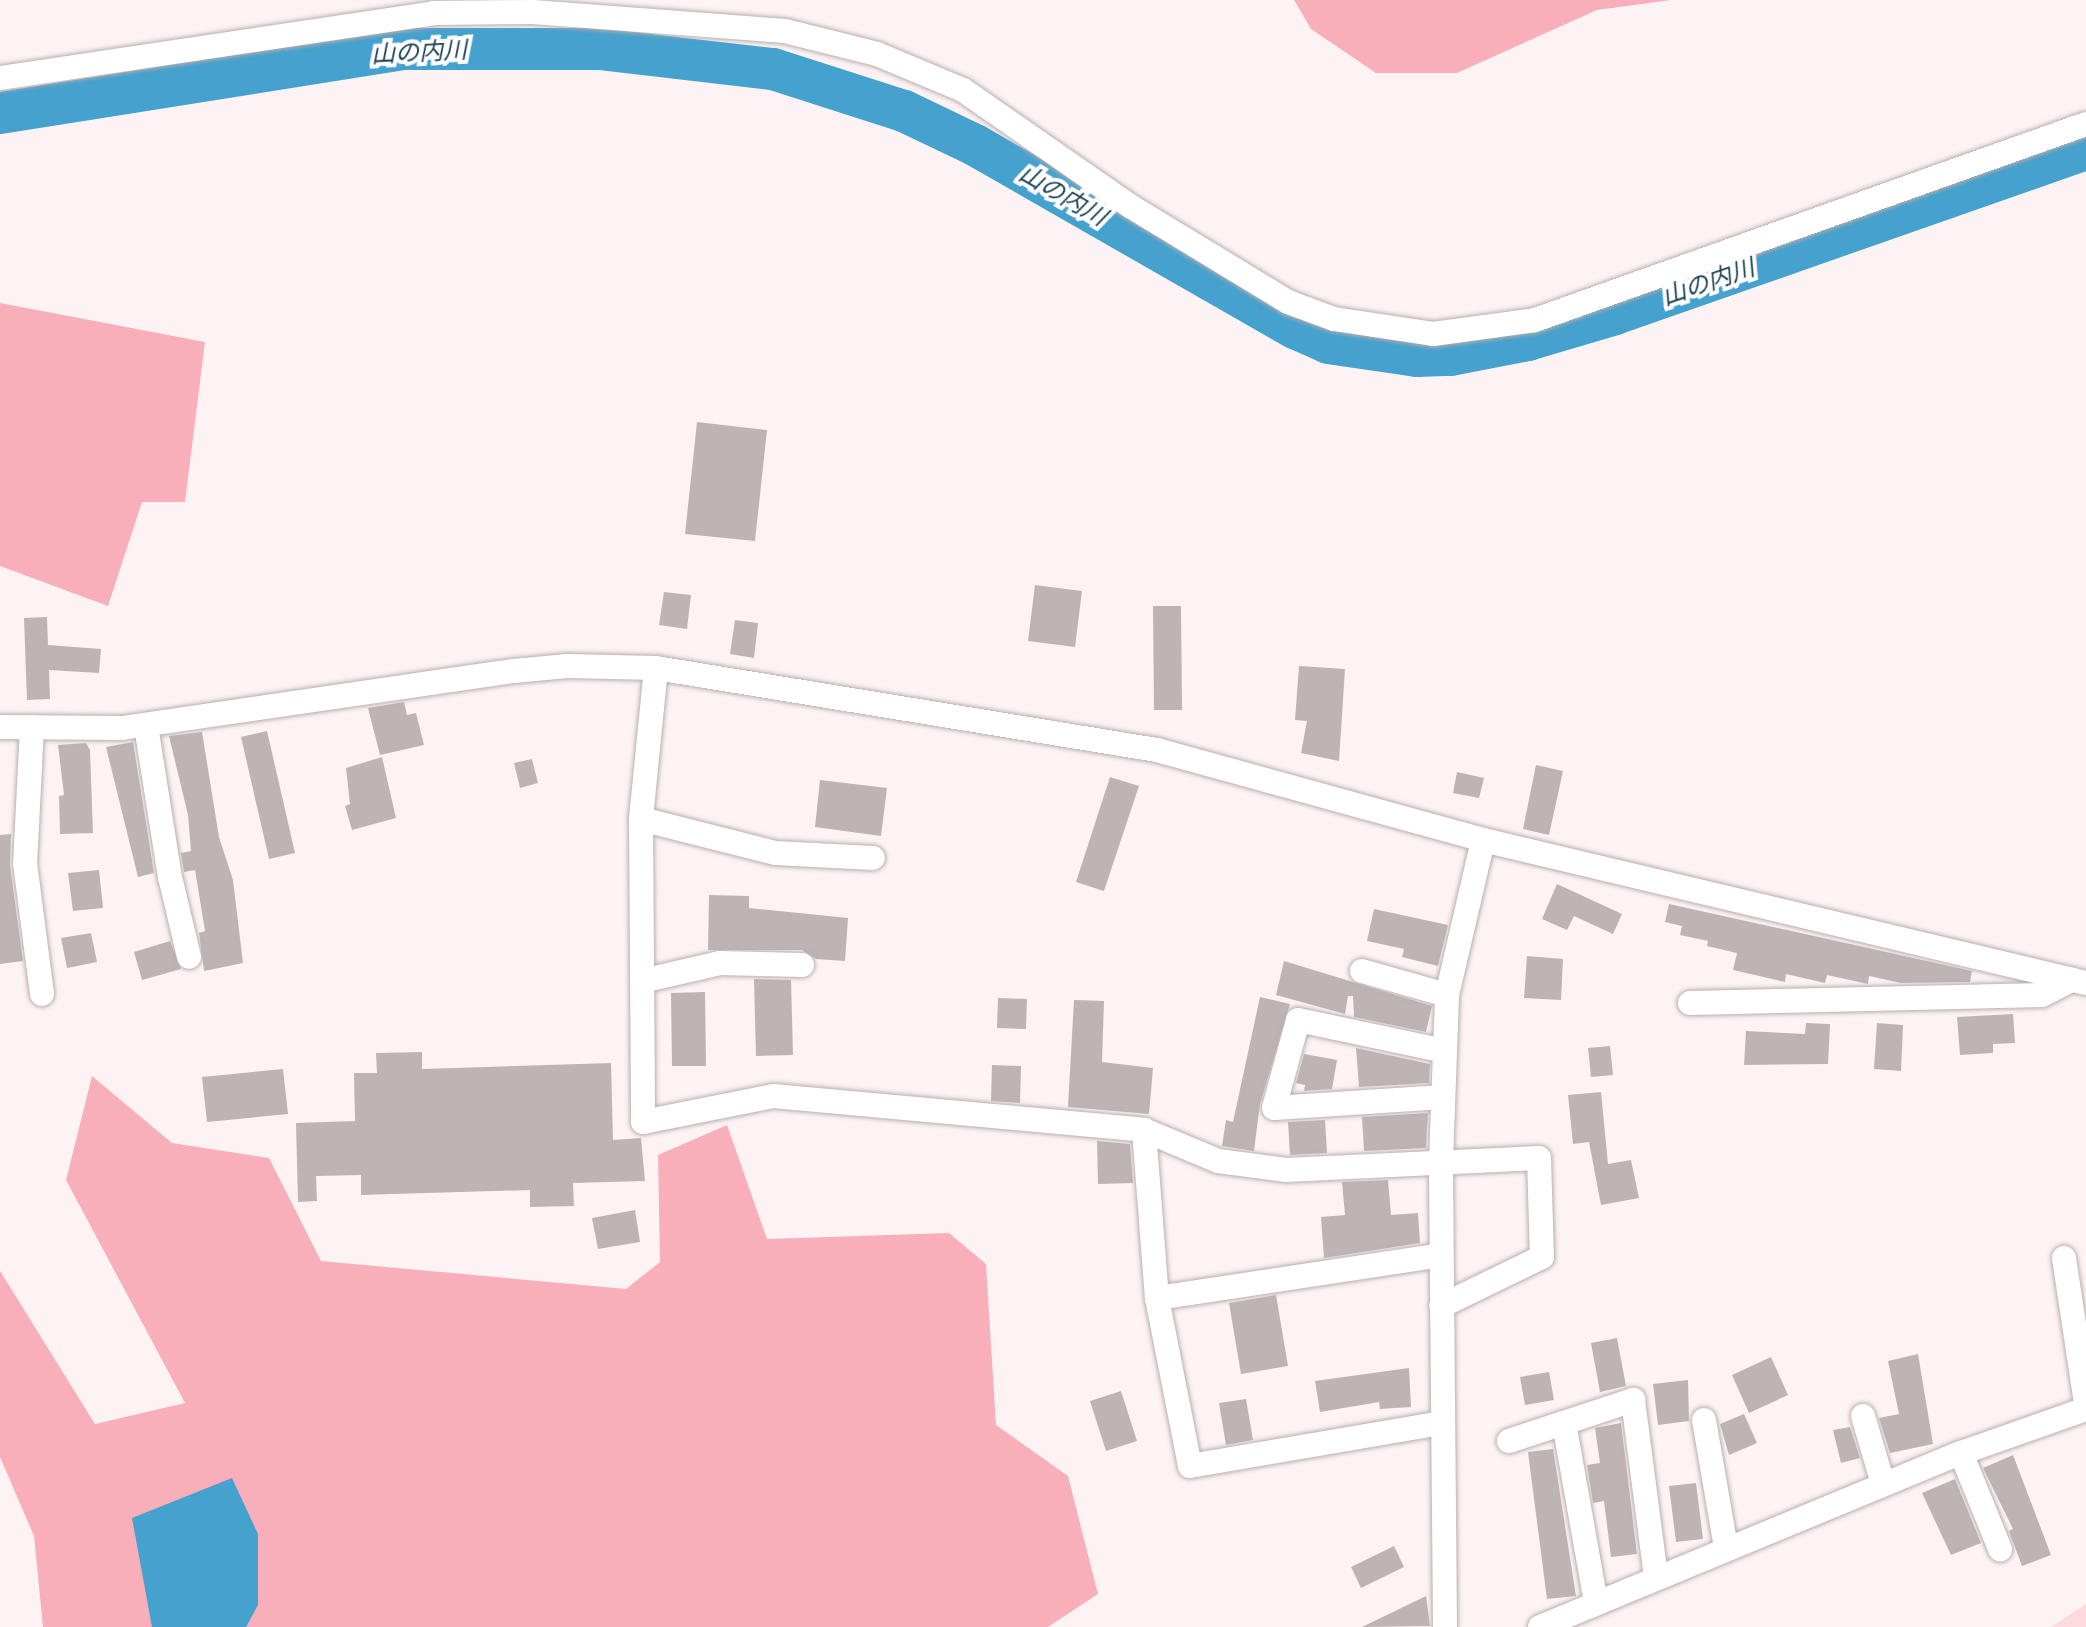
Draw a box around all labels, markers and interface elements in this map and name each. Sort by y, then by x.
water label: 山の内川 [370,35,468,69]
water label: 山の内川 [1014,159,1112,231]
water label: 山の内川 [1658,253,1758,311]

